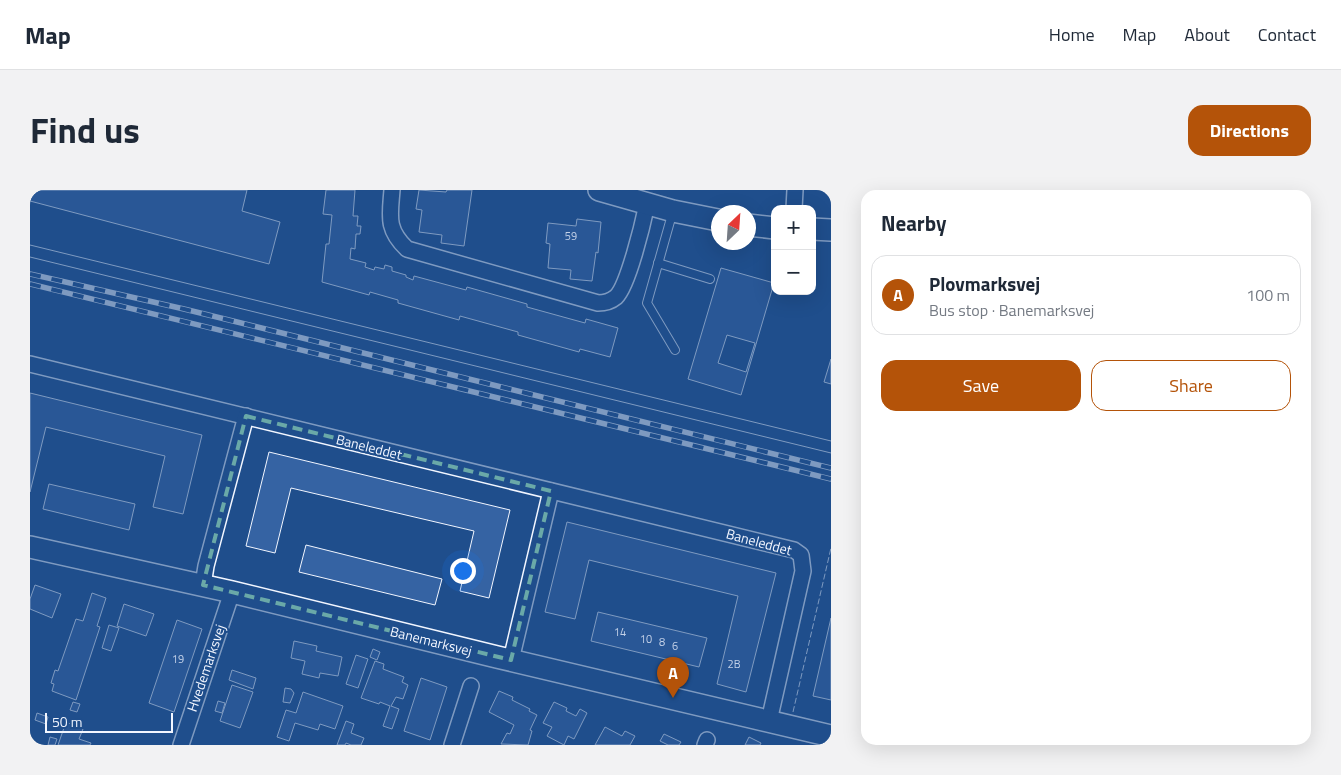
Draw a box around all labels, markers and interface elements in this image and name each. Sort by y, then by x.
text: Map [25,17,71,53]
text: Home [1049,21,1095,48]
text: Map [1123,21,1156,48]
text: About [1184,21,1230,48]
text: Contact [1258,21,1316,48]
text: Find us [30,103,140,157]
button: Directions [1188,105,1311,156]
north arrow [711,205,756,250]
map controls [771,205,816,295]
button: + [771,205,816,250]
text: Nearby [881,207,946,239]
house number: 59 [565,228,577,244]
button: − [771,250,816,295]
text: Plovmarksvej [929,269,1040,298]
text: A [893,283,903,307]
text: 100 m [1246,283,1290,307]
text: Bus stop · Banemarksvej [929,298,1094,322]
button: Save [881,360,1081,411]
button: Share [1091,360,1291,411]
street label: Baneleddet [334,428,404,465]
street label: Baneleddet [724,523,794,560]
your location [450,558,476,584]
street label: Banemarksvej [388,620,474,661]
street label: Hvedemarksvej [181,621,230,714]
house number: 14 [614,624,626,640]
house number: 10 [640,631,652,647]
house number: 8 [659,634,665,650]
house number: 6 [672,638,678,654]
house number: 19 [172,651,184,667]
house number: 2B [728,656,741,672]
pin: A [657,657,689,698]
scale bar [45,710,172,733]
text: 50 m [52,711,82,732]

